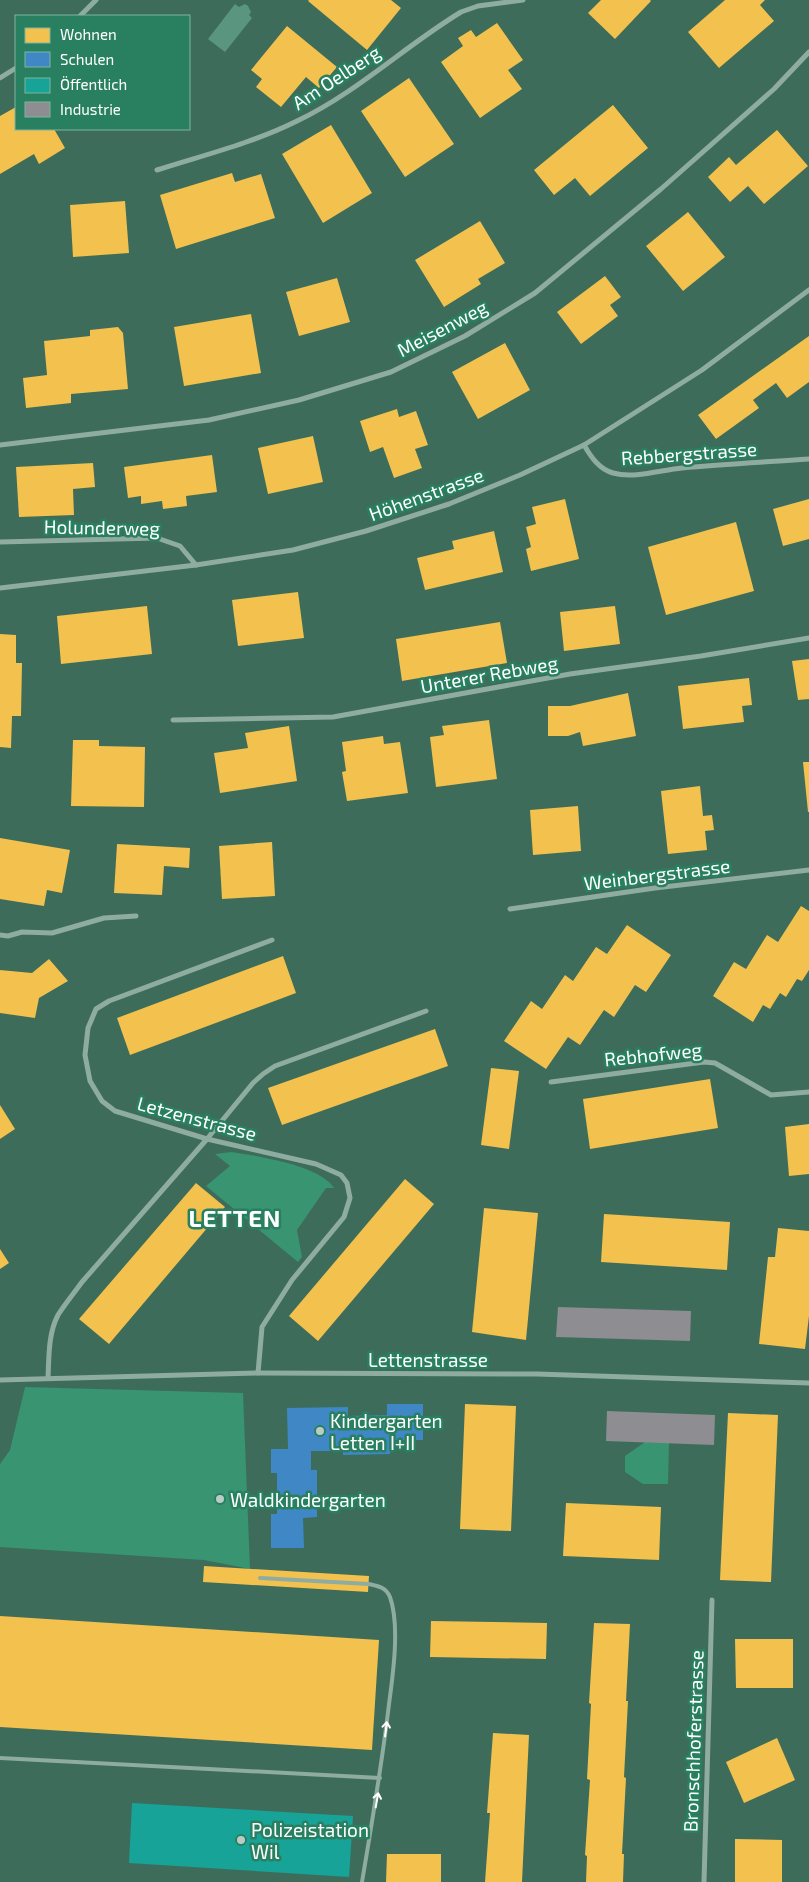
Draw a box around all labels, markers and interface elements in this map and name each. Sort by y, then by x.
legend [15,15,190,130]
text: Wohnen [60,25,117,43]
street label: Am Oelberg [288,40,385,114]
text: Schulen [60,50,114,68]
text: Öffentlich [60,75,127,93]
text: Industrie [60,100,121,118]
street label: Meisenweg [393,294,491,361]
street label: Rebbergstrasse [620,437,758,469]
street label: Höhenstrasse [366,463,486,525]
street label: Holunderweg [44,514,161,540]
street label: Unterer Rebweg [418,651,560,697]
street label: Weinbergstrasse [583,854,731,894]
street label: Rebhofweg [603,1037,703,1071]
street label: Letzenstrasse [135,1091,259,1145]
district label: LETTEN [189,1203,281,1232]
street label: Lettenstrasse [368,1348,488,1371]
place label: Kindergarten Letten I+II [330,1409,443,1454]
marker: Kindergarten Letten I+II [314,1425,326,1437]
place label: Waldkindergarten [230,1488,386,1511]
marker: Waldkindergarten [214,1493,226,1505]
street label: Bronschhoferstrasse [678,1650,708,1832]
one-way arrow [381,1721,391,1737]
one-way arrow [372,1792,382,1808]
place label: Polizeistation Wil [251,1818,369,1863]
marker: Polizeistation Wil [235,1834,247,1846]

